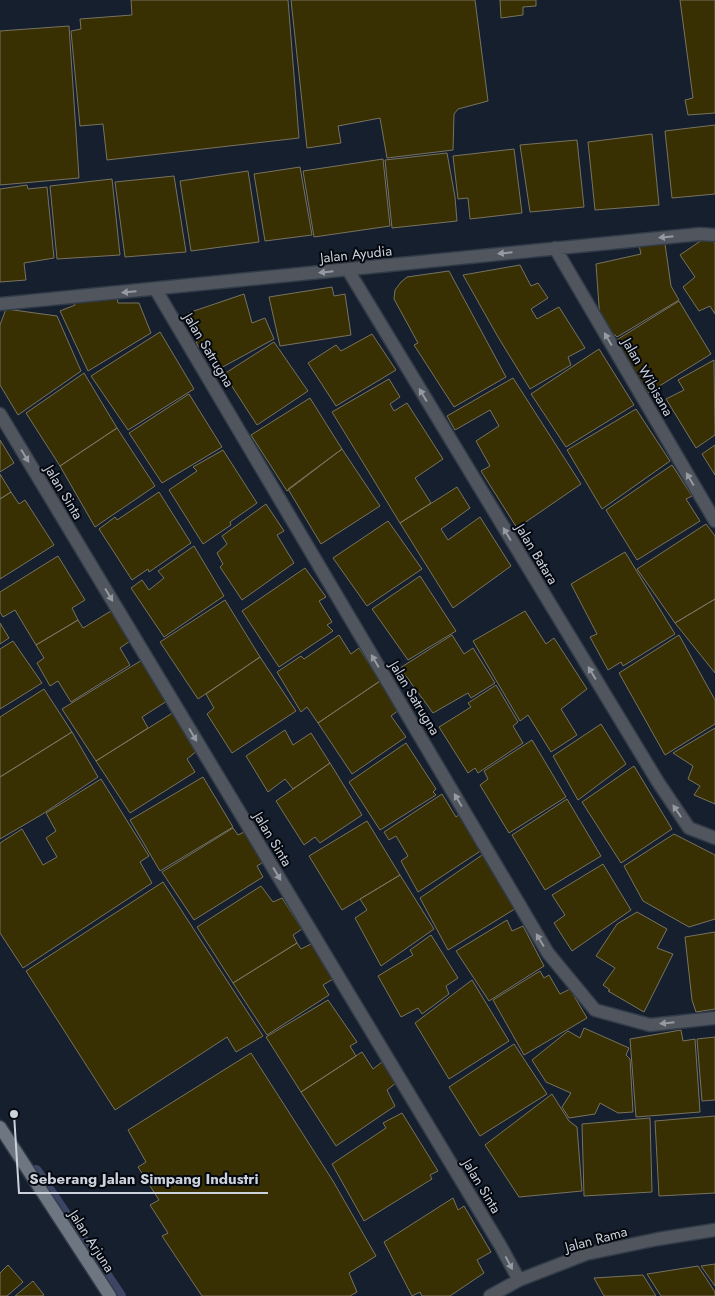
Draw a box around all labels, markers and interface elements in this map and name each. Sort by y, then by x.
one-way arrow [658,233,674,241]
street label: Jalan Ayudia [317,240,393,268]
one-way arrow [497,249,513,257]
one-way arrow [318,268,334,276]
one-way arrow [121,289,137,297]
street label: Jalan Satrugna [178,307,239,391]
one-way arrow [604,332,612,347]
street label: Jalan Wibisana [617,333,678,420]
one-way arrow [419,388,428,401]
one-way arrow [21,450,30,463]
street label: Jalan Sinta [39,459,88,523]
one-way arrow [686,473,695,486]
street label: Jalan Batara [510,518,563,588]
one-way arrow [503,527,512,540]
one-way arrow [104,589,113,602]
one-way arrow [371,654,380,667]
street label: Jalan Satrugna [384,655,445,739]
one-way arrow [587,666,596,679]
one-way arrow [188,728,197,741]
one-way arrow [453,794,462,807]
one-way arrow [672,804,682,817]
street label: Jalan Sinta [248,806,297,870]
one-way arrow [272,867,281,880]
one-way arrow [536,934,545,947]
one-way arrow [658,1019,674,1027]
street label: Jalan Sinta [457,1153,506,1217]
callout: Seberang Jalan Simpang Industri [19,1163,268,1193]
text: Seberang Jalan Simpang Industri [29,1168,259,1190]
street label: Jalan Arjuna [63,1204,120,1276]
street label: Jalan Rama [561,1221,629,1257]
one-way arrow [505,1256,514,1270]

